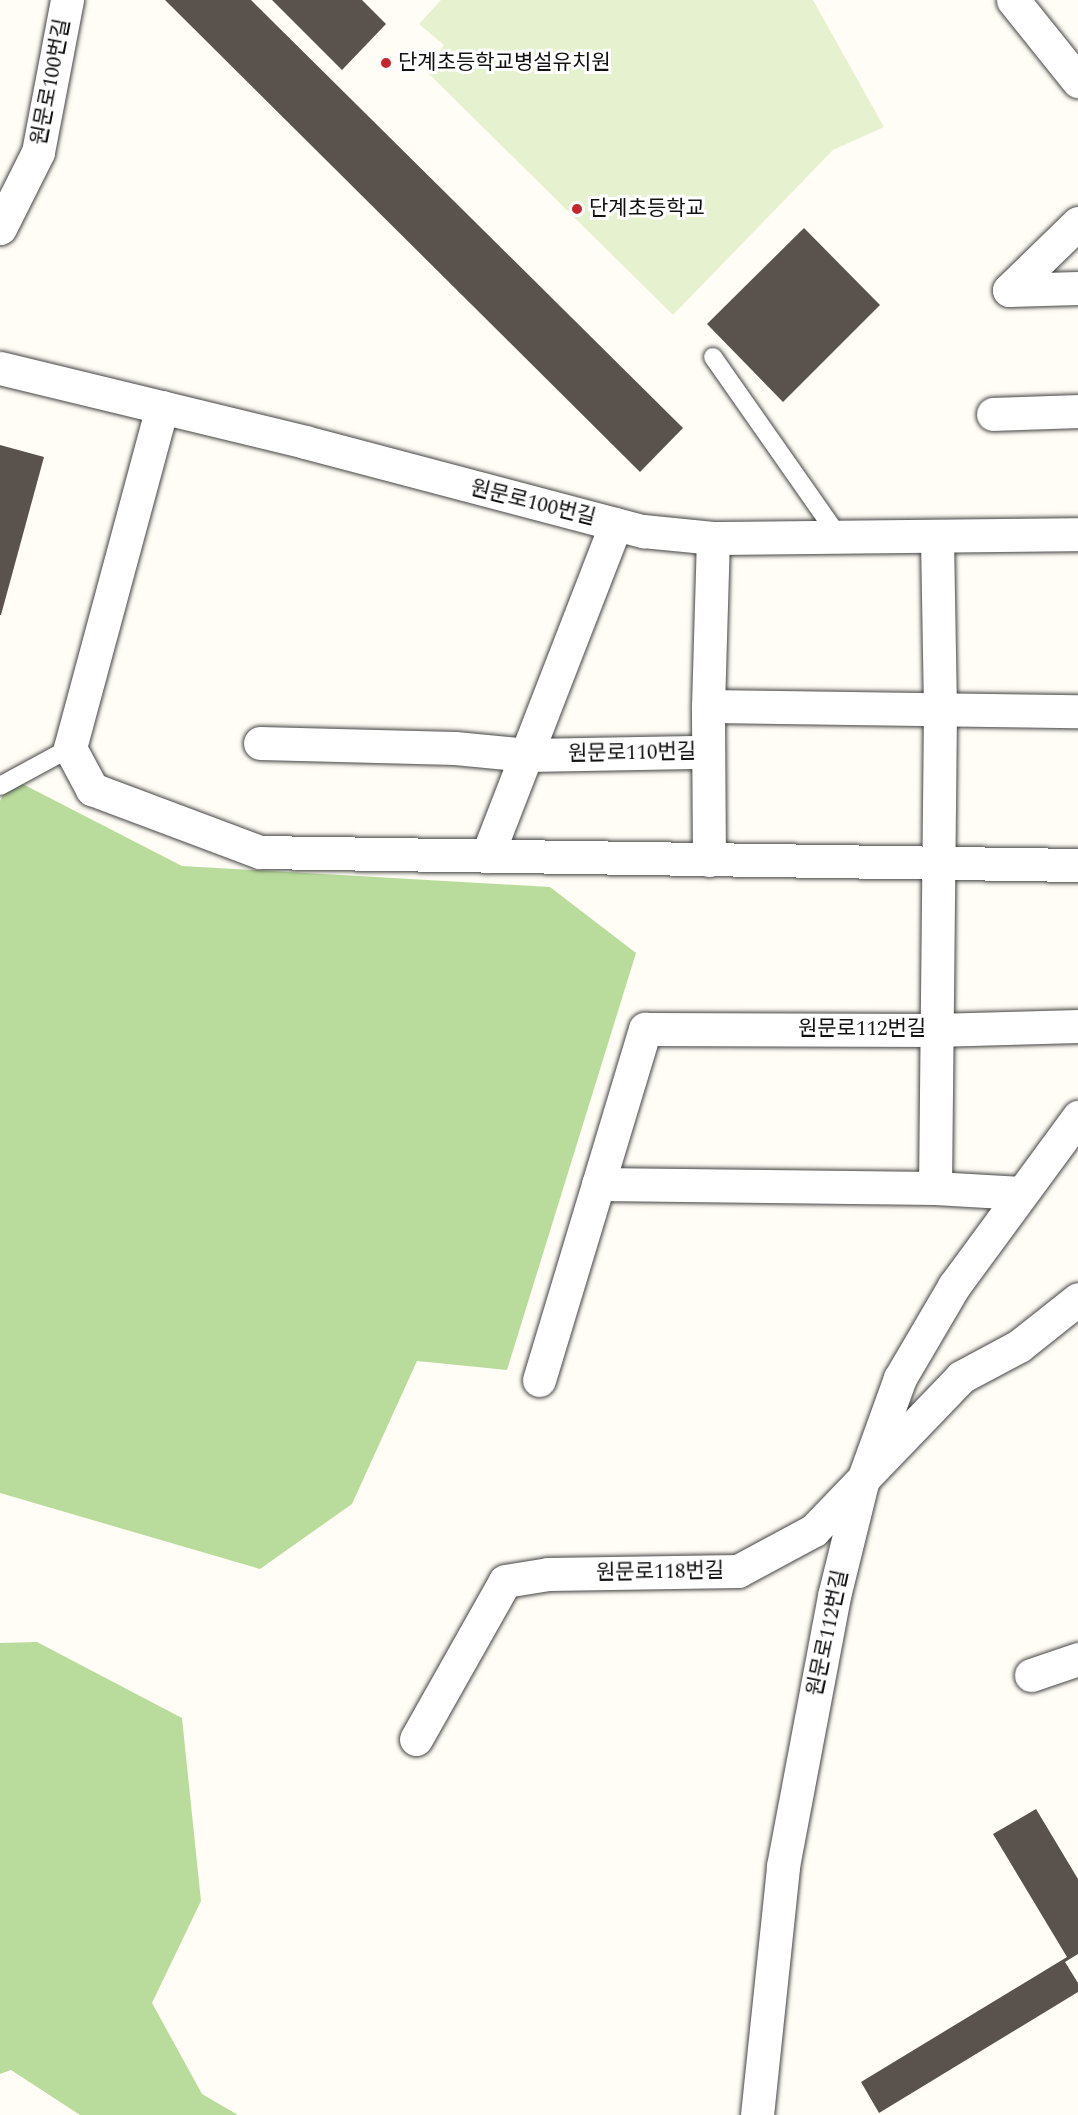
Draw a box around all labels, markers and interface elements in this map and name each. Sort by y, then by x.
street label: 원문로100번길 [26,17,76,147]
place label: 단계초등학교병설유치원 [398,50,611,76]
marker: 단계초등학교병설유치원 [379,56,393,70]
place label: 단계초등학교 [589,196,705,222]
marker: 단계초등학교 [570,202,584,216]
street label: 원문로100번길 [468,475,598,531]
street label: 원문로110번길 [568,739,696,767]
street label: 원문로112번길 [798,1016,926,1042]
street label: 원문로118번길 [596,1558,724,1586]
street label: 원문로112번길 [802,1568,854,1698]

